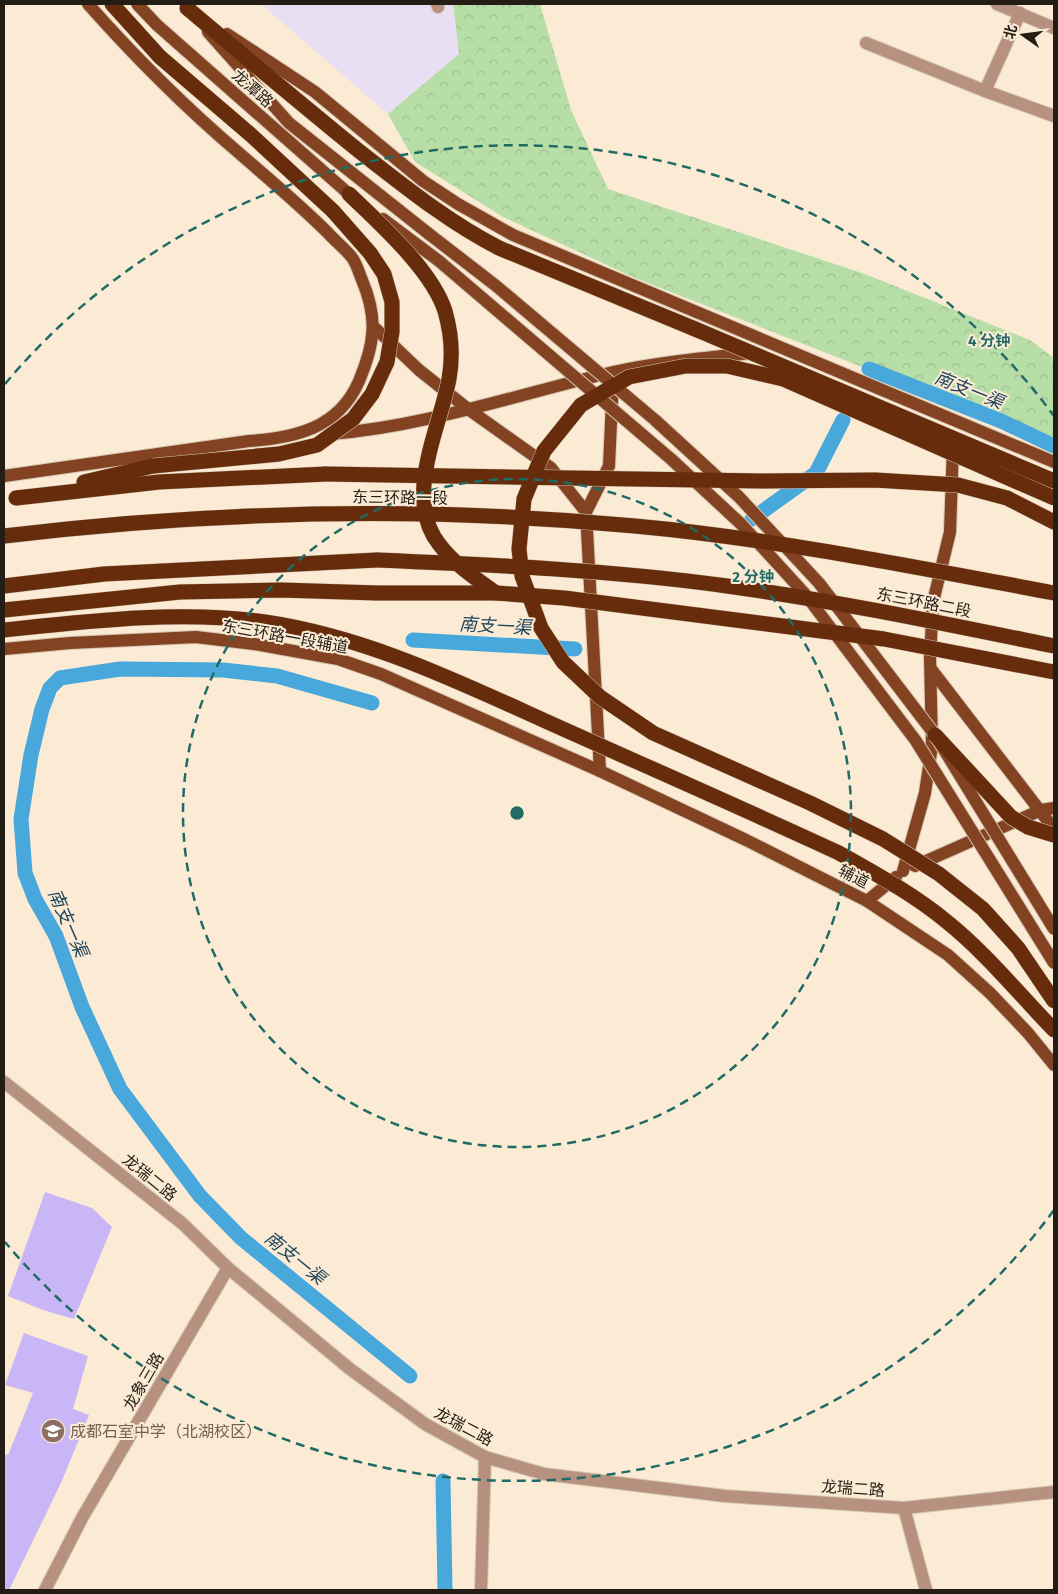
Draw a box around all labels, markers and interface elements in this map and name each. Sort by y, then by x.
north arrow [998,10,1048,60]
text: 北 [1001,23,1021,41]
street label: 龙潭路 [228,65,277,111]
text: 4 分钟 [968,332,1010,350]
water label: 南支一渠 [932,366,1009,415]
street label: 东三环路一段 [352,487,448,508]
text: 2 分钟 [732,568,774,586]
street label: 东三环路二段 [875,584,973,621]
water label: 南支一渠 [458,613,535,639]
street label: 东三环路一段辅道 [220,616,350,657]
centre of rings [508,804,526,822]
street label: 辅道 [835,861,872,892]
water label: 南支一渠 [43,886,94,963]
street label: 龙瑞二路 [119,1150,181,1205]
water label: 南支一渠 [260,1227,332,1291]
street label: 龙象三路 [119,1349,168,1414]
street label: 龙瑞二路 [431,1403,496,1450]
school or university icon: 成都石室中学（北湖校区） [40,1418,66,1444]
place label: 成都石室中学（北湖校区） [70,1422,262,1441]
street label: 龙瑞二路 [820,1477,886,1500]

